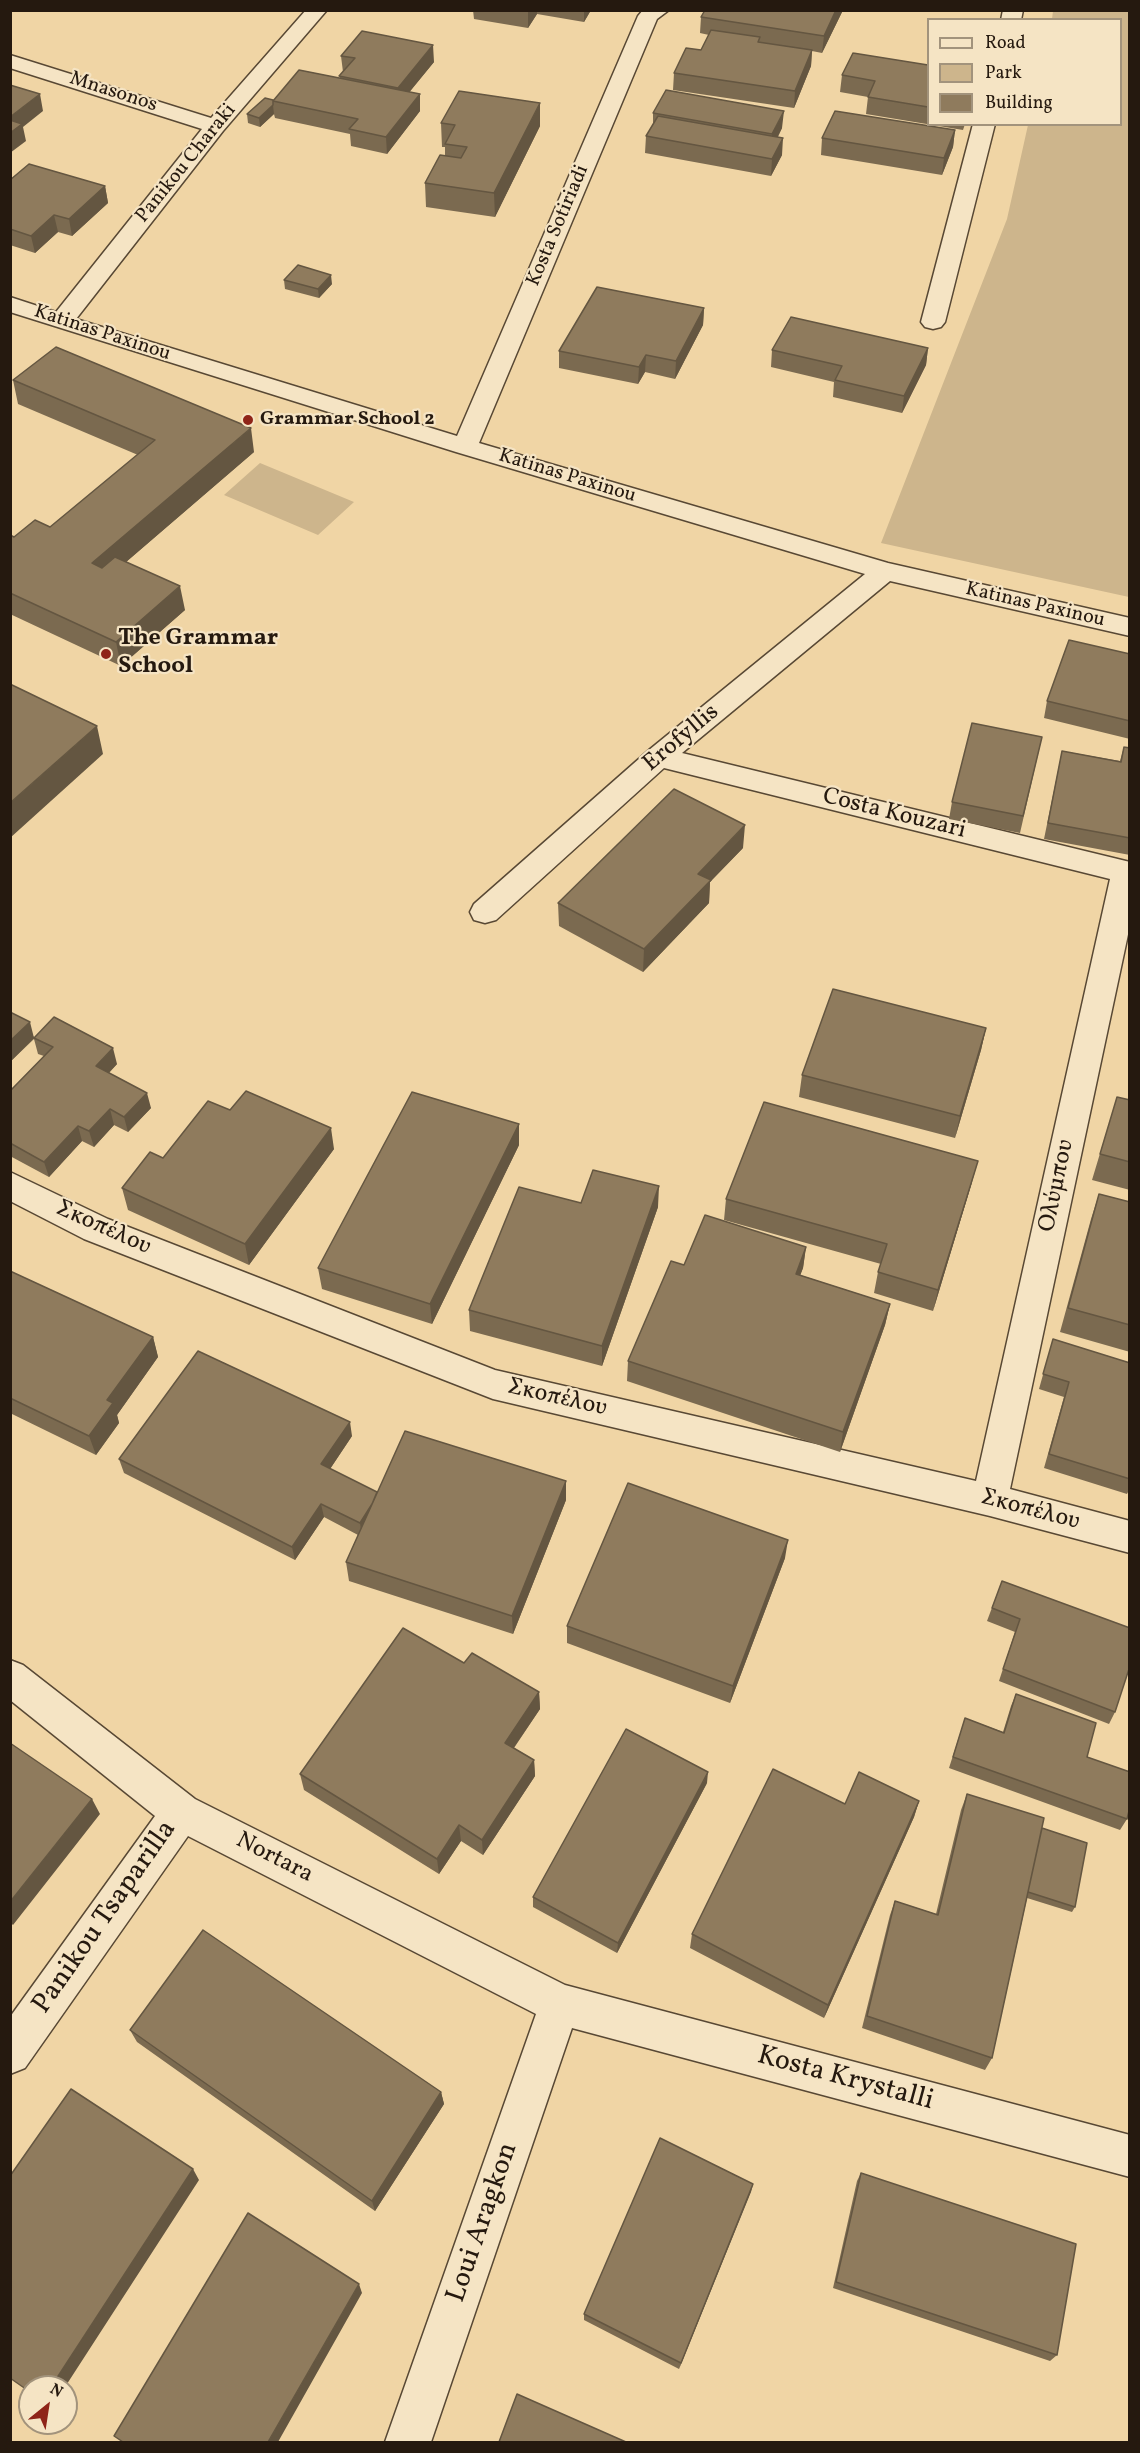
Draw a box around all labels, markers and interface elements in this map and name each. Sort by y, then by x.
legend [927,18,1122,126]
text: Road [985,31,1026,56]
text: Park [985,61,1022,86]
street label: Mnasonos [66,68,160,118]
text: Building [985,91,1053,116]
street label: Panikou Charaki [132,100,242,228]
street label: Kosta Sotiriadi [523,162,595,290]
street label: Katinas Paxinou [31,301,173,367]
place label: Grammar School 2 [260,408,435,432]
marker: Grammar School 2 [241,413,255,427]
street label: Katinas Paxinou [495,445,639,509]
street label: Katinas Paxinou [963,578,1107,634]
place label: The Grammar School [118,626,278,682]
marker: The Grammar School [99,647,113,661]
street label: Erofyllis [638,699,726,779]
street label: Costa Kouzari [819,783,969,847]
street label: Ολύμπου [1034,1137,1082,1235]
street label: Σκοπέλου [51,1195,155,1263]
street label: Σκοπέλου [505,1374,609,1424]
street label: Σκοπέλου [977,1484,1083,1538]
street label: Panikou Tsaparilla [27,1815,185,2021]
street label: Nortara [230,1827,318,1891]
street label: Kosta Krystalli [753,2040,937,2120]
street label: Loui Aragkon [441,2139,527,2307]
north arrow [18,2375,78,2435]
text: N [45,2379,67,2404]

